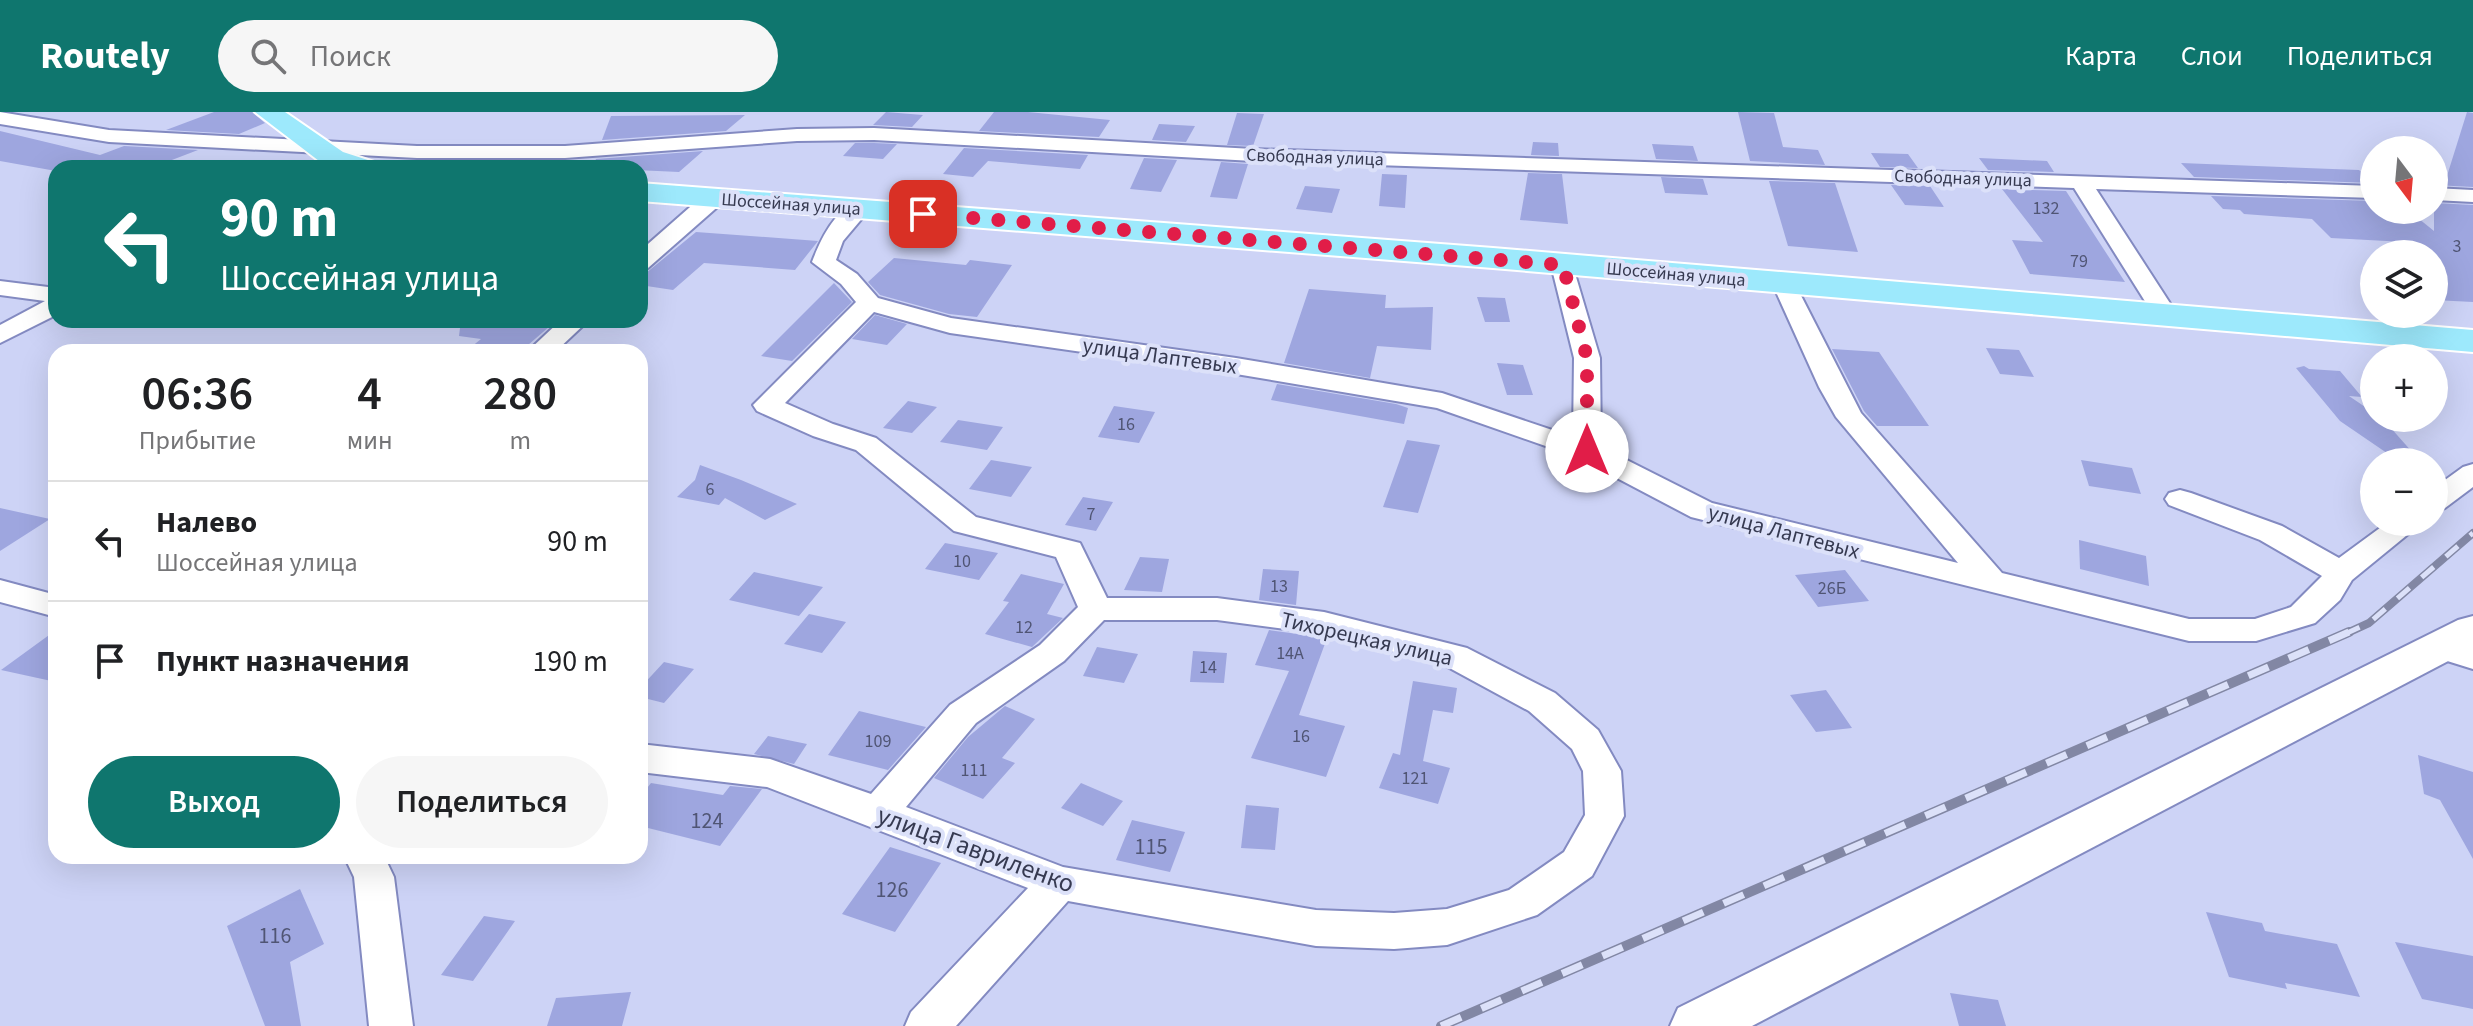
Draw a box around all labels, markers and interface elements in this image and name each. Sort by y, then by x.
search box [218,20,778,92]
text: Routely [40,29,170,83]
icon: search [246,34,290,78]
text: Поиск [310,35,391,78]
text: Карта [2065,36,2137,76]
text: Слои [2181,36,2243,76]
text: Поделиться [2287,36,2433,76]
north arrow [2360,136,2448,224]
map controls [2360,136,2448,536]
street label: Свободная улица [1246,143,1384,172]
street label: Свободная улица [1894,164,2032,193]
text: 90 m [220,179,338,258]
pin [889,180,957,248]
street label: Шоссейная улица [720,187,861,222]
icon: left [88,192,192,296]
icon: arrive [901,192,945,236]
house number: 132 [2033,196,2059,221]
house number: 3 [2453,234,2462,259]
button: layers [2360,240,2448,328]
house number: 79 [2070,249,2088,274]
text: Шоссейная улица [220,253,499,304]
street label: Шоссейная улица [1605,256,1747,293]
street label: улица Лаптевых [1081,329,1239,383]
button: + [2360,344,2448,432]
text: 06:36 [142,360,253,428]
text: 4 [357,360,382,428]
text: 280 [483,360,557,428]
position arrow [1545,409,1629,493]
house number: 16 [1117,412,1135,437]
text: Прибытие [139,422,256,459]
text: мин [347,422,393,459]
text: m [509,422,531,459]
button: − [2360,448,2448,536]
house number: 6 [706,477,715,502]
street label: улица Лаптевых [1704,496,1863,568]
text: Налево [156,501,257,544]
house number: 7 [1087,502,1096,527]
icon: left [88,519,132,563]
text: 90 m [547,520,608,563]
text: Шоссейная улица [156,544,358,581]
house number: 10 [953,549,971,574]
house number: 13 [1270,574,1288,599]
house number: 26Б [1818,576,1846,601]
street label: Тихорецкая улица [1278,604,1456,674]
house number: 12 [1015,615,1033,640]
icon: arrive [88,639,132,683]
text: Пункт назначения [156,640,410,683]
text: 190 m [532,640,608,683]
house number: 14А [1276,641,1304,666]
house number: 14 [1199,655,1217,680]
house number: 16 [1292,724,1310,749]
house number: 109 [865,729,891,754]
button: Выход [88,756,340,848]
button: Поделиться [356,756,608,848]
house number: 111 [961,758,987,783]
house number: 121 [1402,766,1428,791]
street label: улица Гавриленко [872,797,1079,902]
house number: 124 [691,805,723,837]
house number: 115 [1135,831,1167,863]
house number: 126 [876,874,908,906]
house number: 116 [259,920,291,952]

